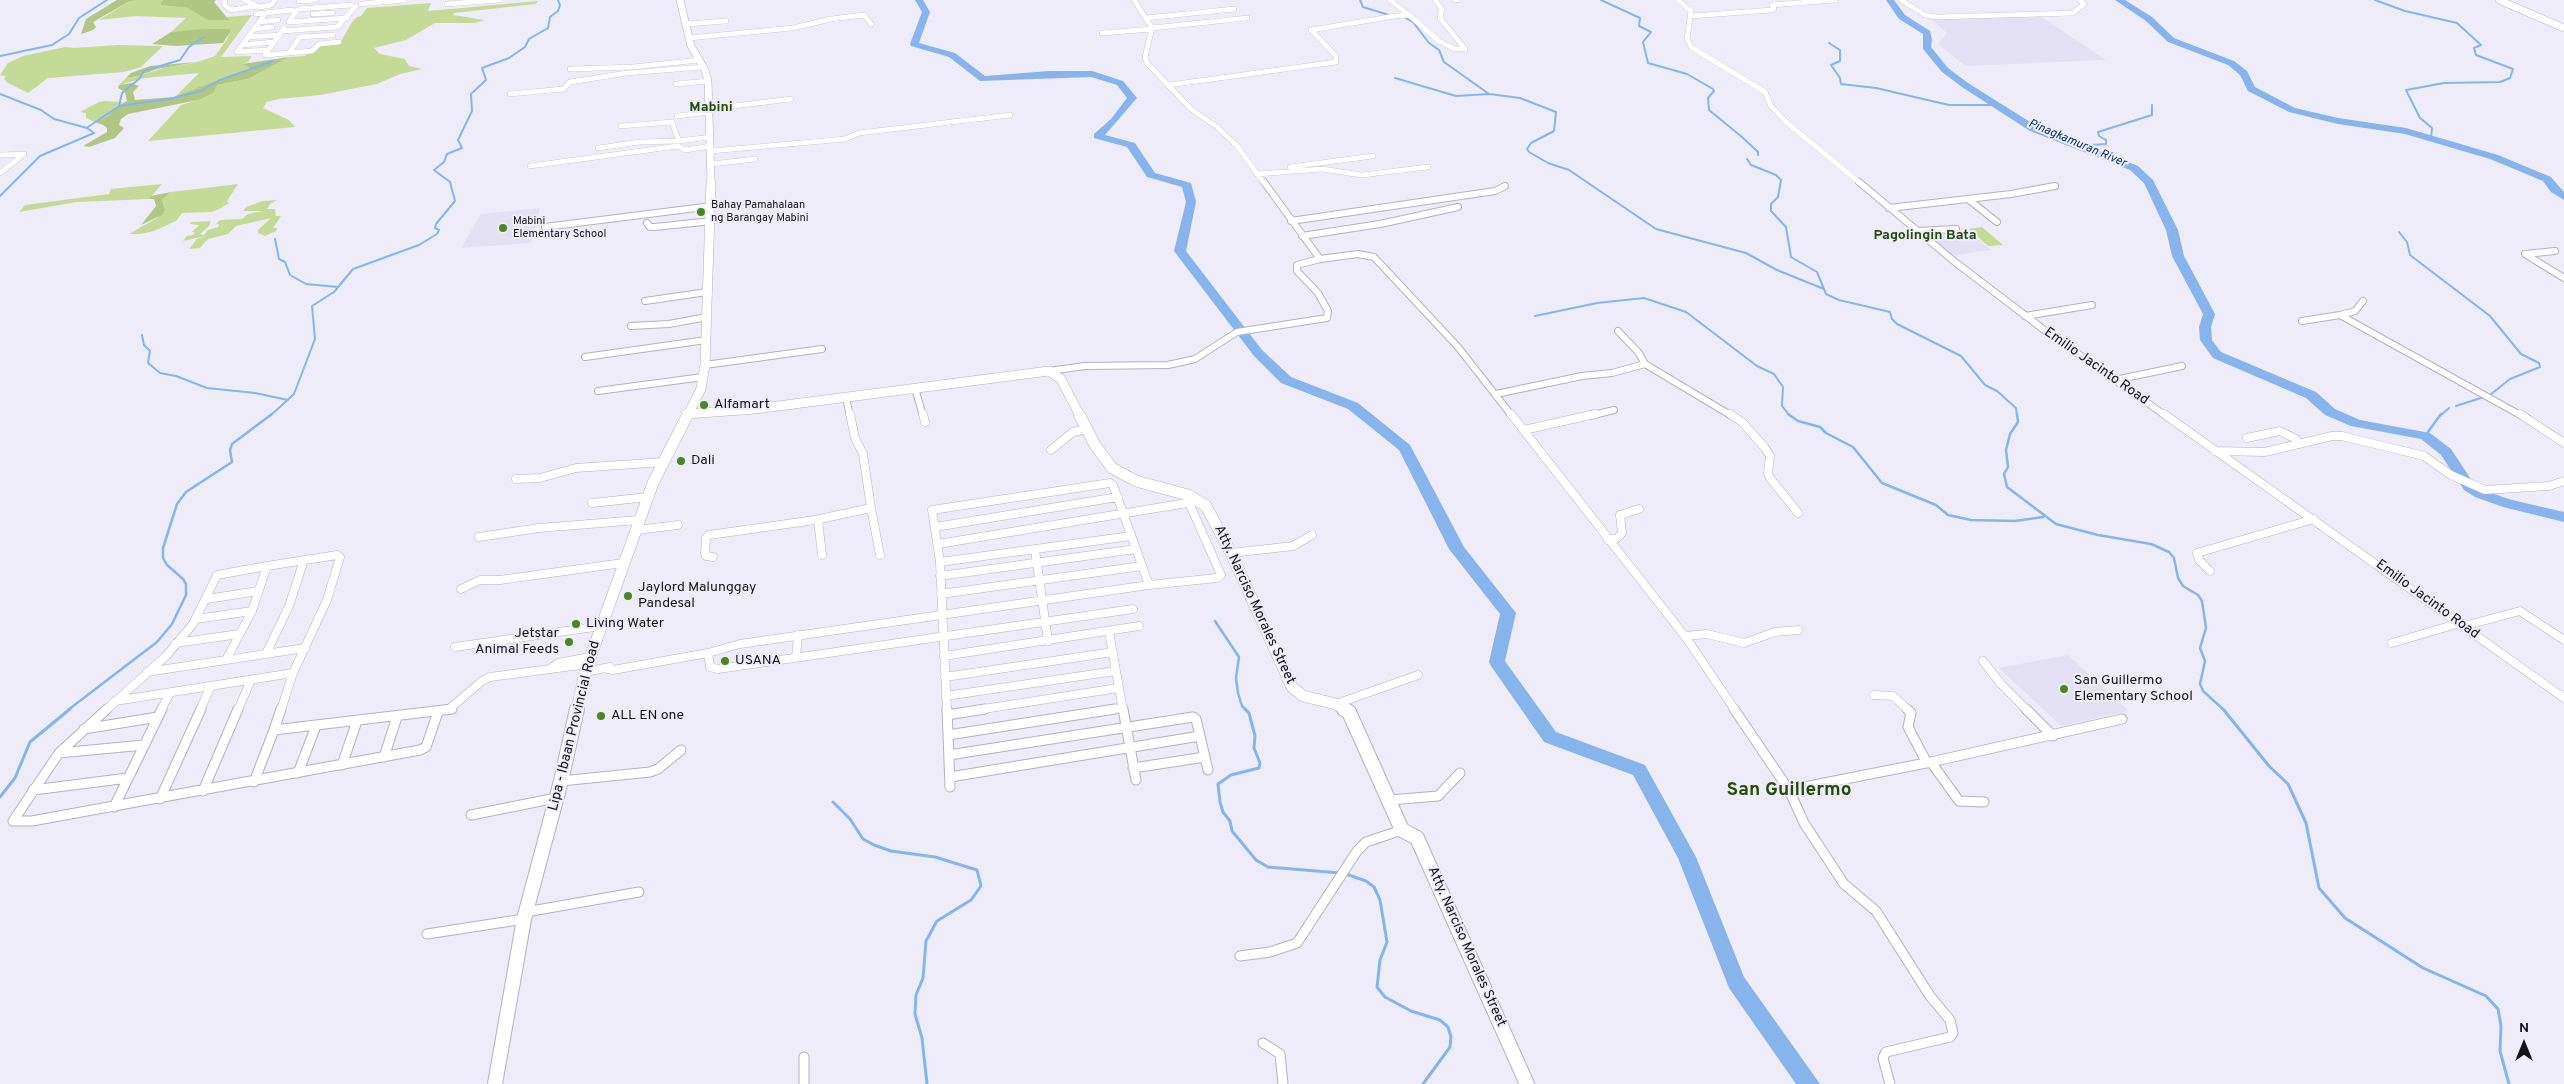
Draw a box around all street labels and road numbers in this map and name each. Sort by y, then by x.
street label: Emilio Jacinto Road [2040,325,2152,409]
street label: Atty. Narciso Morales Street [1210,523,1298,687]
street label: Emilio Jacinto Road [2372,557,2482,643]
street label: Lipa - Ibaan Provincial Road [546,639,604,813]
street label: Atty. Narciso Morales Street [1423,864,1509,1030]

